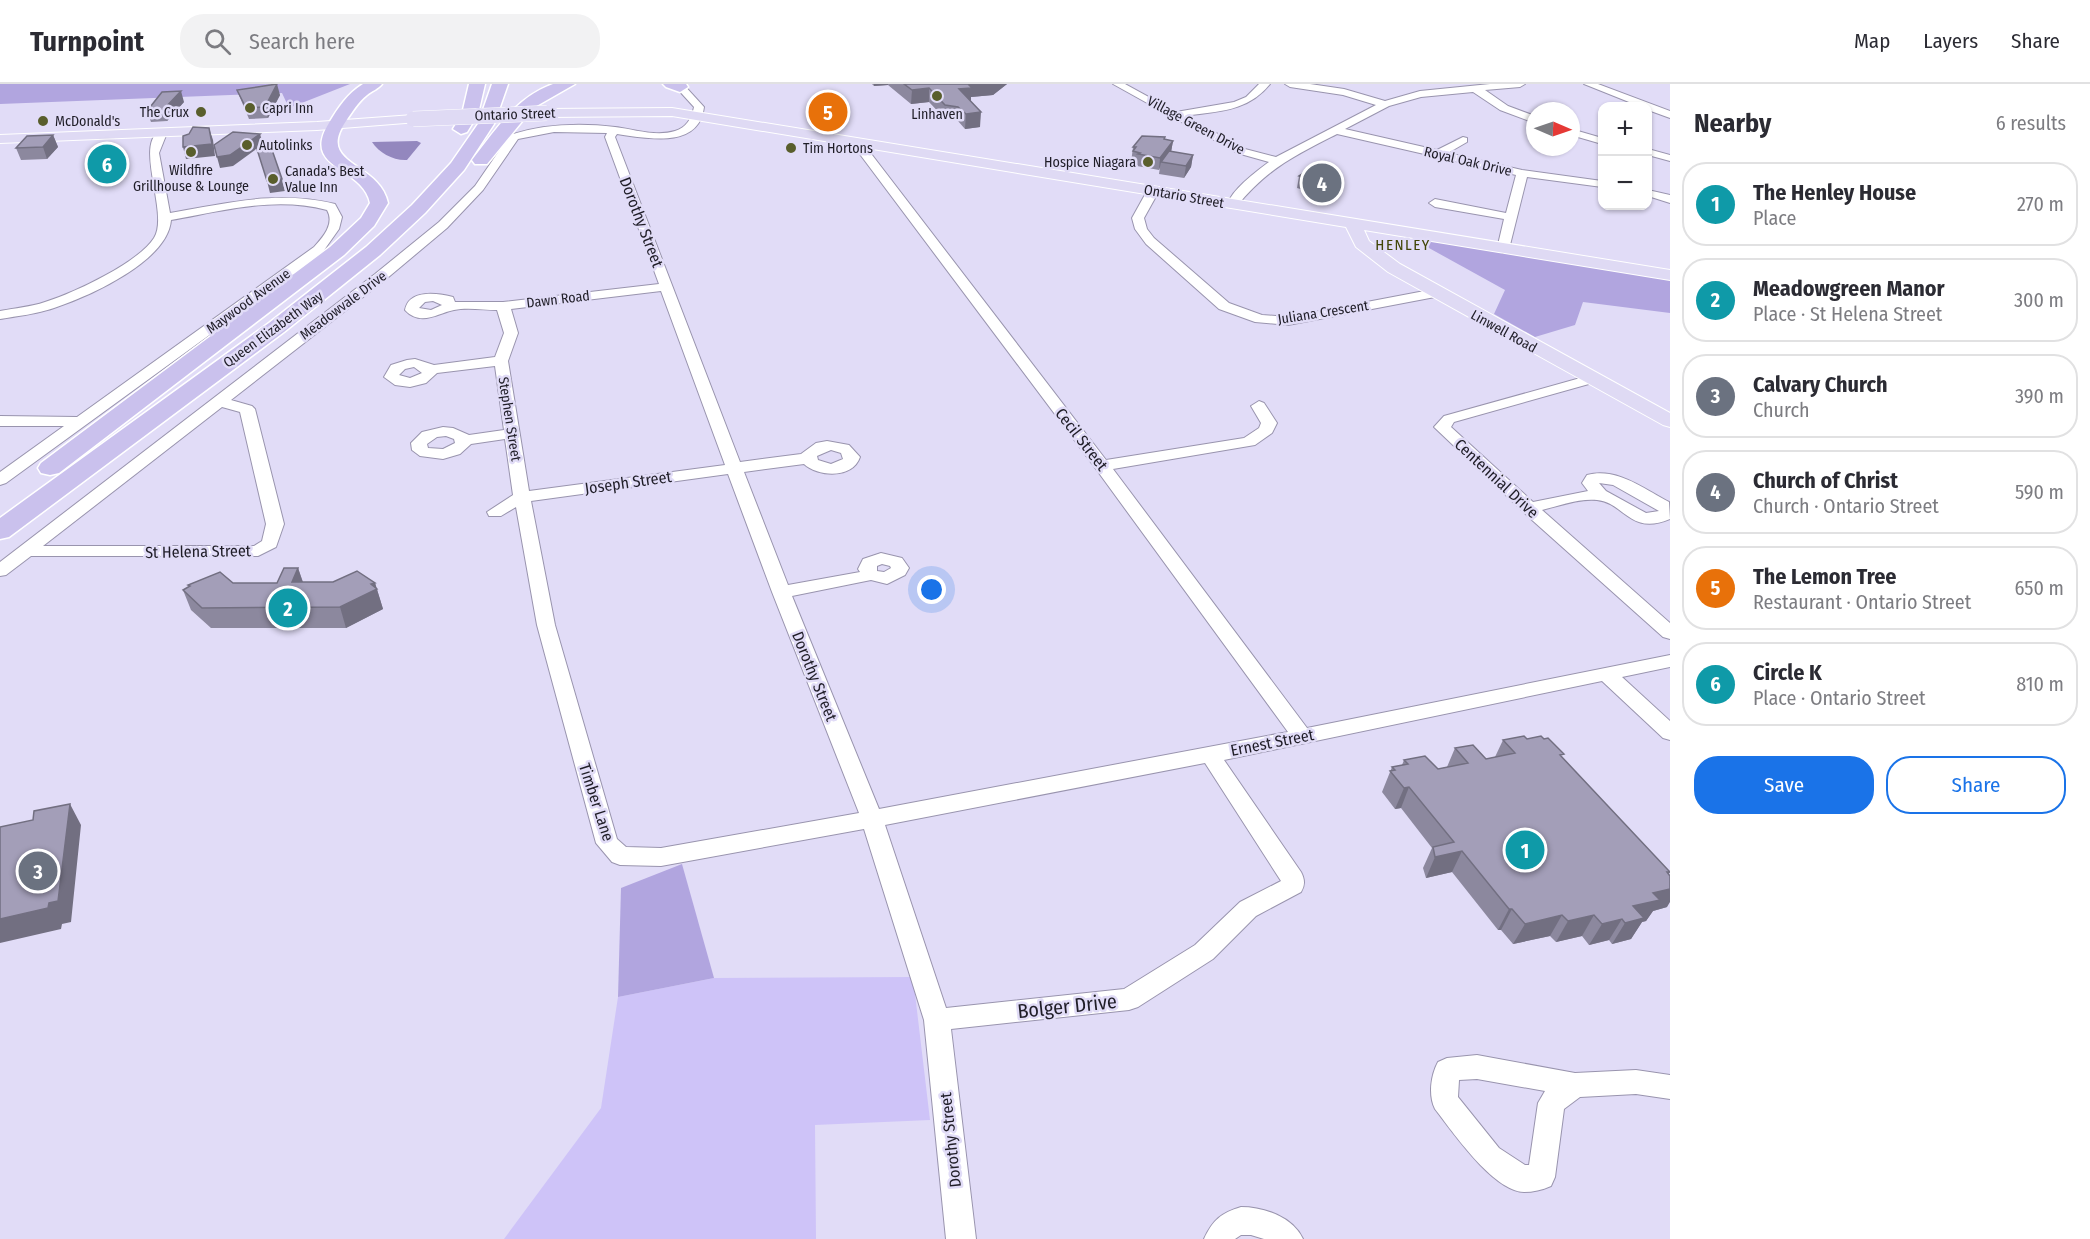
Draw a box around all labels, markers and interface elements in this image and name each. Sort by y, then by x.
search box [180,14,600,68]
text: Turnpoint [30,25,144,58]
icon: search [201,25,234,58]
text: Search here [249,28,355,55]
text: Map [1854,28,1890,54]
text: Layers [1923,28,1978,54]
text: Share [2011,28,2060,54]
marker: Linhaven [930,89,944,103]
pin: 5 [808,90,848,135]
street label: Village Green Drive [1144,93,1247,158]
place label: Capri Inn [262,100,313,117]
marker: Capri Inn [243,101,257,115]
north arrow [1526,102,1580,156]
map controls [1598,102,1652,210]
button: + [1598,102,1652,156]
place label: The Crux [140,104,190,121]
marker: The Crux [194,105,208,119]
street label: Ontario Street [474,105,556,124]
place label: Linhaven [911,106,963,123]
text: Nearby [1694,108,1771,139]
text: 6 results [1996,111,2066,135]
place label: McDonald's [55,113,120,130]
marker: McDonald's [36,114,50,128]
place label: Autolinks [259,137,312,154]
marker: Autolinks [240,138,254,152]
place label: Tim Hortons [803,140,873,157]
marker: Tim Hortons [784,141,798,155]
pin: 6 [88,142,126,187]
street label: Royal Oak Drive [1422,143,1513,180]
marker: Wildfire Grillhouse & Lounge [184,145,198,159]
place label: Hospice Niagara [1044,154,1136,171]
marker: Hospice Niagara [1141,155,1155,169]
button: − [1598,156,1652,210]
pin: 4 [1302,160,1342,206]
place label: Wildfire Grillhouse & Lounge [133,162,249,195]
place label: Canada's Best Value Inn [285,163,365,196]
marker: Canada's Best Value Inn [266,172,280,186]
street label: Dorothy Street [616,174,668,271]
text: The Henley House [1753,179,1916,206]
street label: Ontario Street [1143,181,1226,212]
text: 1 [1711,192,1720,216]
text: 270 m [2017,192,2064,216]
text: Place [1753,206,1796,230]
district label: HENLEY [1375,236,1431,254]
street label: Maywood Avenue [203,265,294,338]
street label: Meadowvale Drive [297,267,390,343]
text: Meadowgreen Manor [1753,275,1945,302]
street label: Queen Elizabeth Way [220,287,327,371]
street label: Dawn Road [525,287,591,312]
text: 2 [1711,288,1720,312]
text: 300 m [2014,288,2064,312]
street label: Juliana Crescent [1276,297,1370,328]
text: Place · St Helena Street [1753,302,1942,326]
street label: Linwell Road [1468,306,1540,357]
text: Calvary Church [1753,371,1888,398]
street label: Stephen Street [494,376,525,463]
text: 3 [1711,384,1720,408]
text: 390 m [2015,384,2064,408]
text: Church [1753,398,1809,422]
street label: Cecil Street [1051,404,1112,475]
street label: Centennial Drive [1451,435,1543,522]
street label: Joseph Street [583,467,674,498]
text: Church of Christ [1753,467,1898,494]
text: 4 [1710,480,1721,504]
text: 590 m [2015,480,2064,504]
text: Church · Ontario Street [1753,494,1939,518]
street label: St Helena Street [145,541,252,562]
text: The Lemon Tree [1753,563,1897,590]
your location [917,575,946,604]
text: 5 [1711,576,1720,600]
text: 650 m [2015,576,2064,600]
pin: 2 [268,586,308,630]
text: Restaurant · Ontario Street [1753,590,1971,614]
street label: Dorothy Street [788,629,841,725]
text: Circle K [1753,659,1822,686]
text: 6 [1710,672,1721,696]
text: 810 m [2016,672,2064,696]
text: Place · Ontario Street [1753,686,1926,710]
street label: Ernest Street [1229,725,1316,760]
button: Save [1694,756,1874,814]
button: Share [1886,756,2066,814]
street label: Timber Lane [575,761,618,844]
pin: 1 [1506,828,1544,873]
pin: 3 [18,848,57,894]
street label: Bolger Drive [1016,989,1118,1023]
street label: Dorothy Street [936,1091,965,1188]

